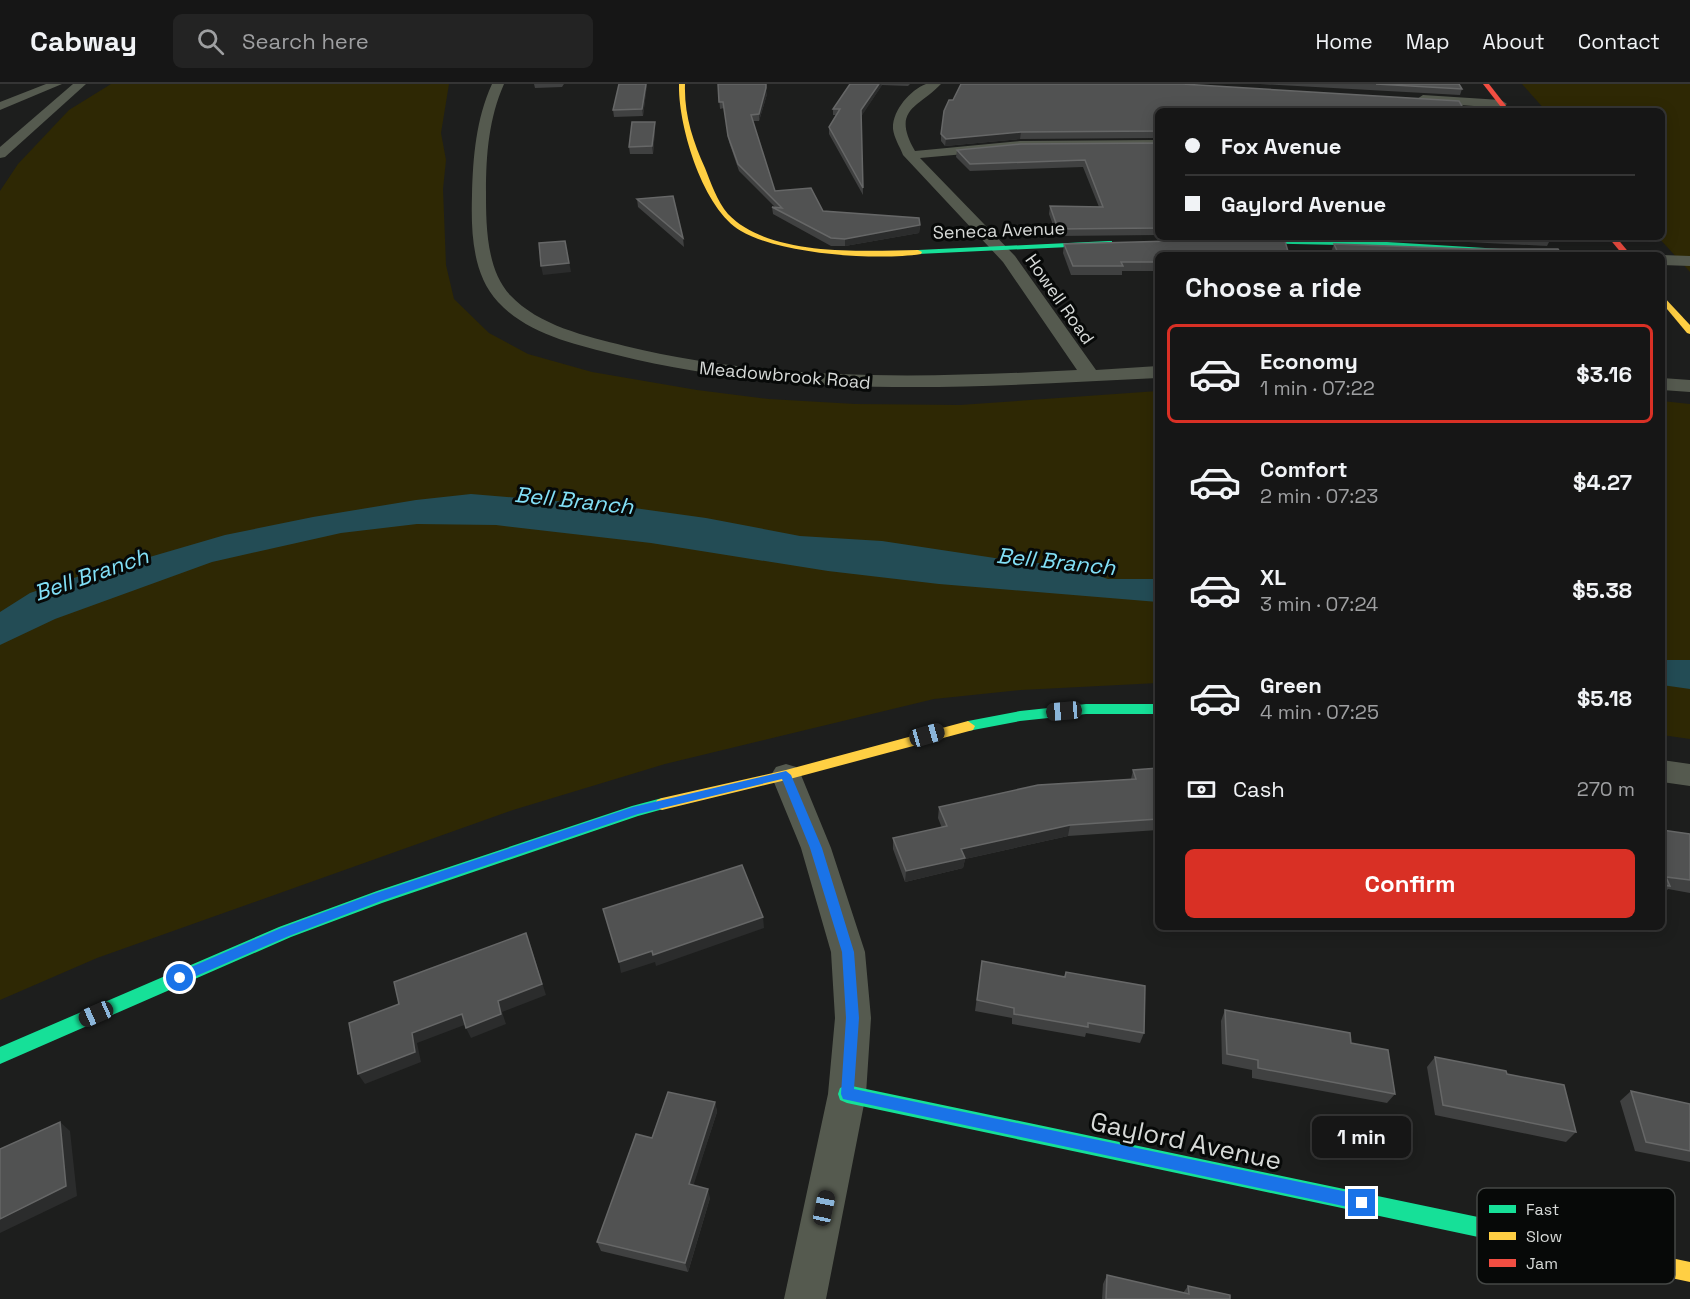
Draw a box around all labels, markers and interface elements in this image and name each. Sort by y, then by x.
search box [173,14,593,68]
text: Cabway [30,23,137,59]
icon: search [194,25,227,58]
text: Search here [242,27,369,55]
text: Home [1315,28,1373,55]
text: Map [1406,28,1450,55]
text: About [1483,28,1545,55]
text: Contact [1578,28,1660,55]
text: Fox Avenue [1221,132,1342,160]
text: Gaylord Avenue [1221,190,1386,218]
street label: Seneca Avenue [932,216,1066,244]
street label: Howell Road [1020,249,1100,349]
text: Choose a ride [1185,270,1362,305]
icon: car [1188,347,1242,401]
text: Economy [1260,347,1358,375]
street label: Meadowbrook Road [698,356,872,394]
text: $3.16 [1576,360,1632,388]
text: 1 min · 07:22 [1260,375,1375,401]
icon: car [1188,455,1242,509]
text: Comfort [1260,455,1348,483]
text: $4.27 [1573,468,1632,496]
water label: Bell Branch [513,480,635,520]
text: 2 min · 07:23 [1260,483,1378,509]
water label: Bell Branch [30,541,152,607]
water label: Bell Branch [995,541,1117,581]
icon: car [1188,563,1242,617]
text: XL [1260,563,1286,591]
text: $5.38 [1572,576,1632,604]
text: 3 min · 07:24 [1260,591,1378,617]
icon: car [1188,671,1242,725]
text: Green [1260,671,1322,699]
text: $5.18 [1577,684,1632,712]
text: 4 min · 07:25 [1260,699,1379,725]
car [1045,700,1083,722]
car [907,721,947,749]
icon: cash [1185,773,1218,806]
text: Cash [1233,775,1285,803]
text: 270 m [1577,776,1635,802]
button: Confirm [1185,849,1635,918]
route start [166,964,193,991]
car [76,998,116,1030]
street label: Gaylord Avenue [1087,1104,1285,1178]
callout: 1 min [1312,1116,1412,1158]
text: 1 min [1337,1124,1386,1150]
legend [1477,1188,1675,1284]
car [811,1189,837,1227]
route end [1348,1189,1375,1216]
text: Fast [1526,1199,1559,1220]
text: Slow [1526,1226,1562,1247]
text: Jam [1526,1253,1558,1274]

